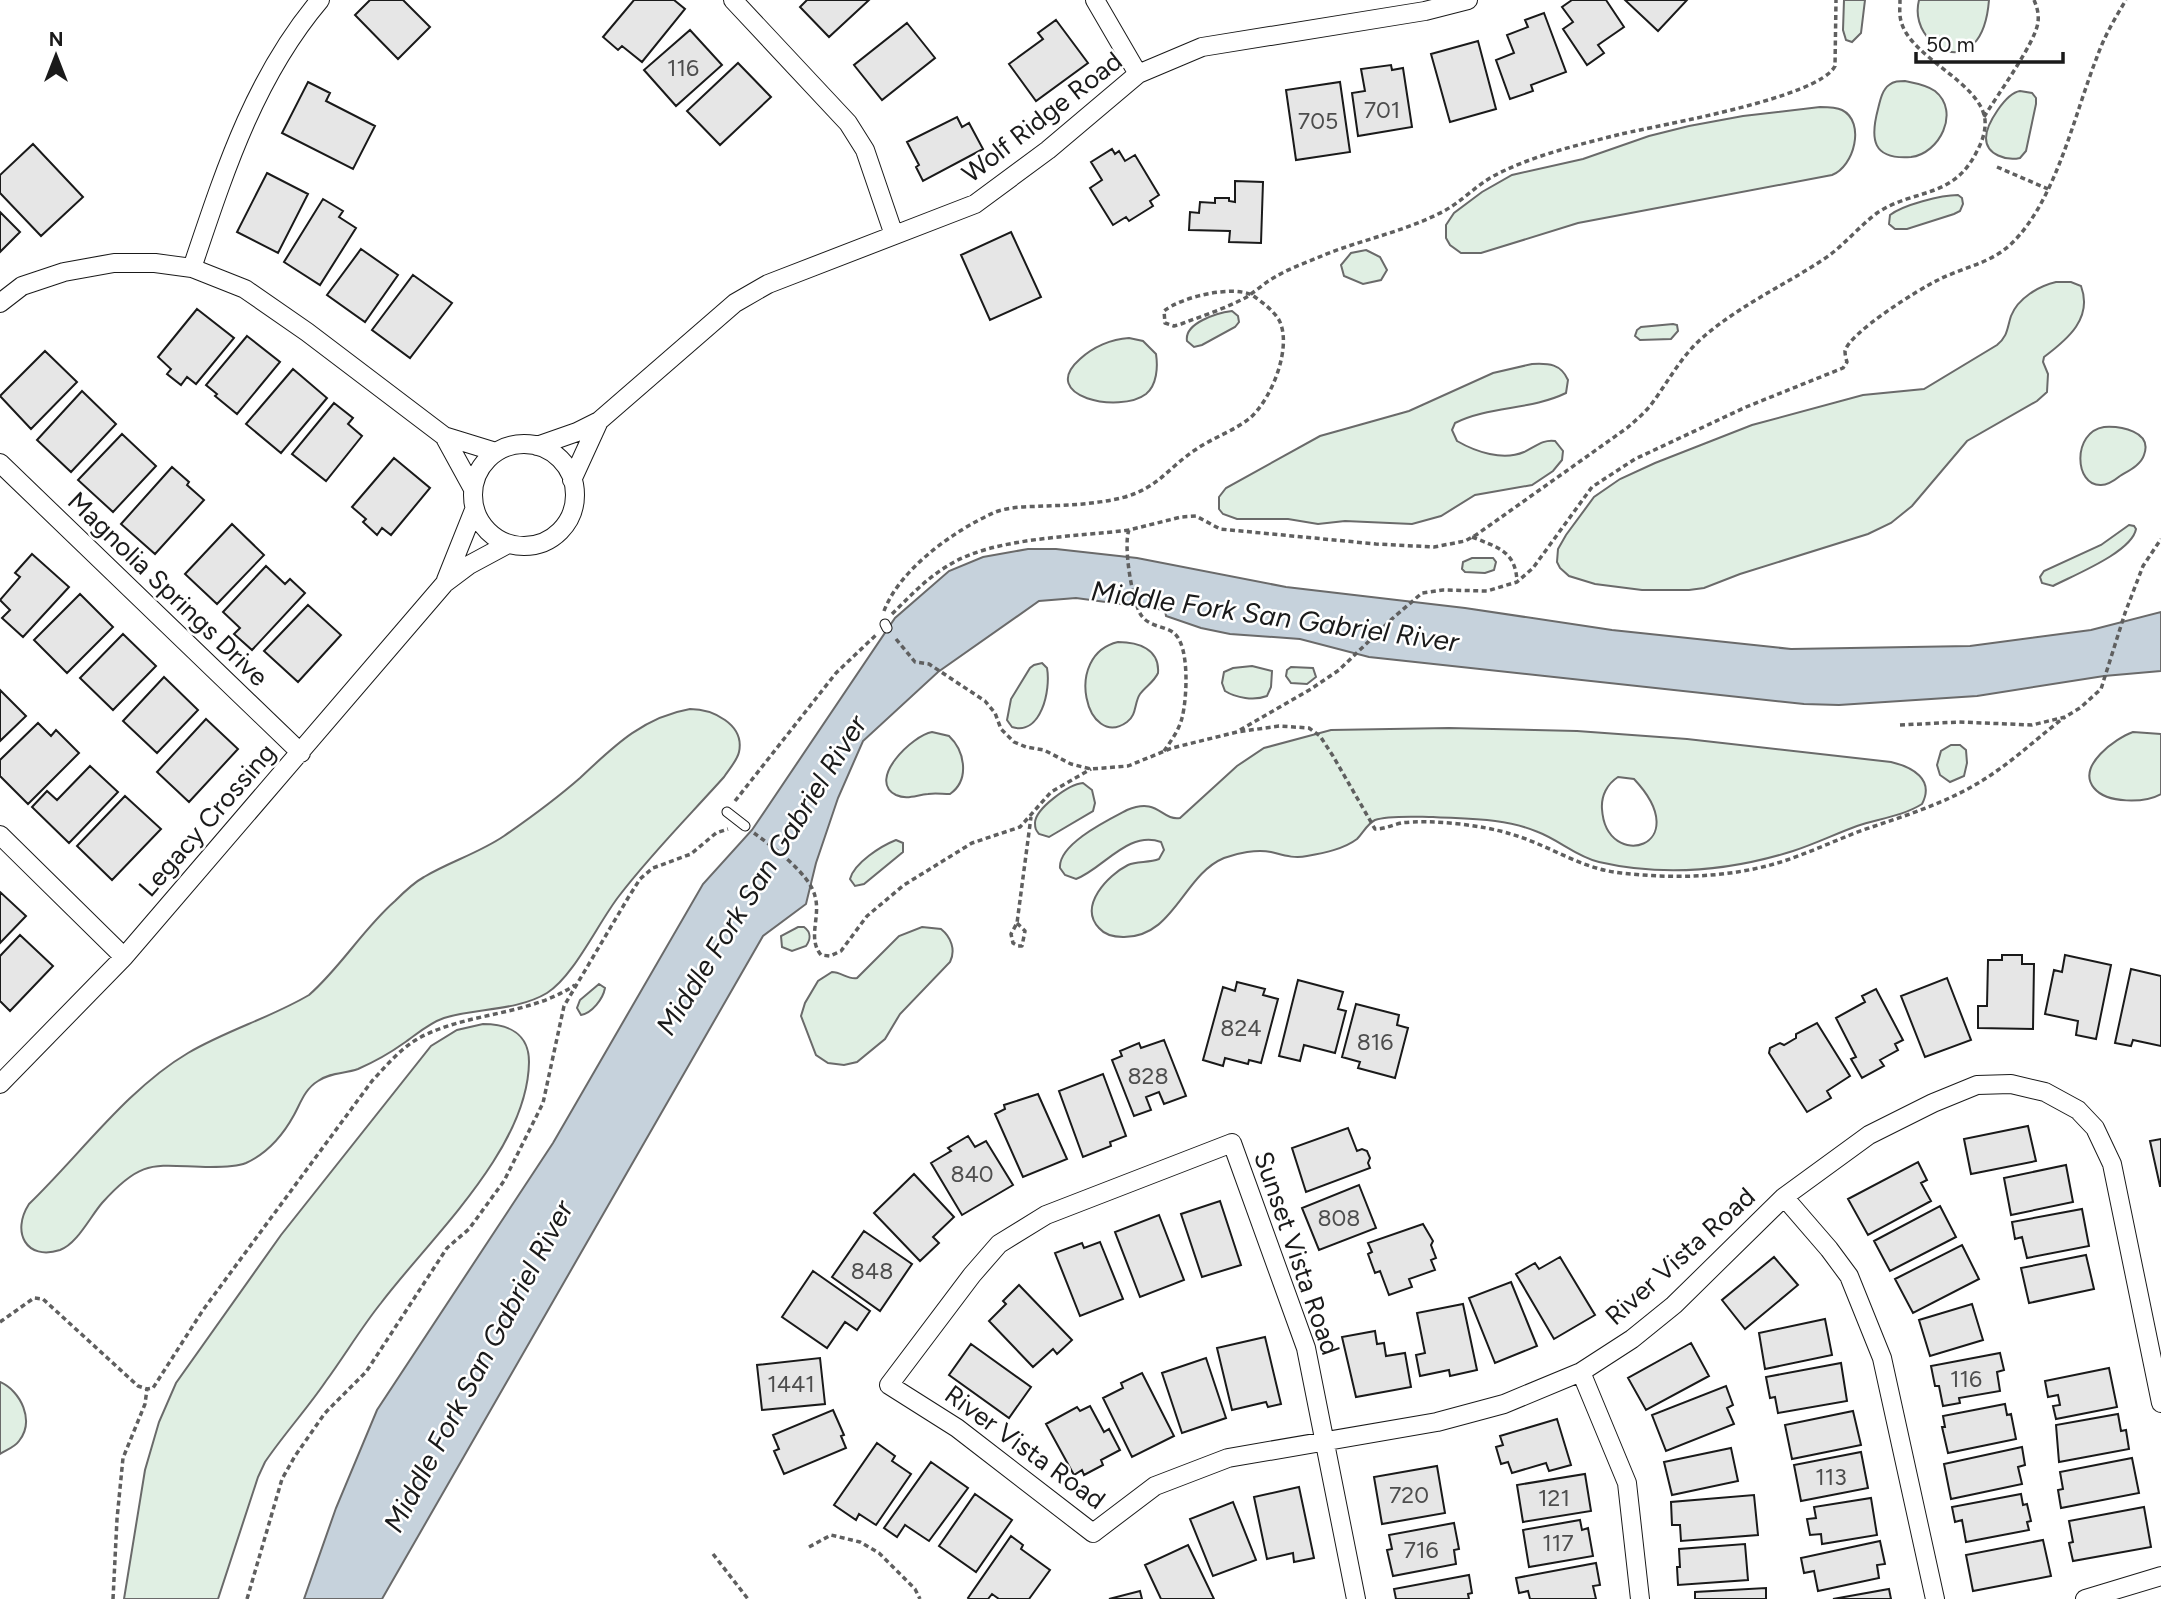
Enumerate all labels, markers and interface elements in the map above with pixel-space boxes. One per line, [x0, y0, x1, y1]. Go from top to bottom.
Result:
north arrow [21, 21, 91, 91]
scale bar [1916, 21, 2063, 65]
text: N [49, 28, 63, 51]
text: 50 m [1926, 32, 1975, 57]
street label: Wolf Ridge Road [956, 45, 1128, 189]
house number: 116 [667, 54, 699, 82]
house number: 701 [1364, 96, 1400, 124]
house number: 705 [1298, 107, 1338, 135]
street label: Magnolia Springs Drive [61, 485, 275, 693]
water label: Middle Fork San Gabriel River [1089, 573, 1462, 659]
water label: Middle Fork San Gabriel River [648, 708, 874, 1041]
street label: Legacy Crossing [132, 737, 282, 903]
house number: 824 [1220, 1014, 1262, 1042]
house number: 816 [1357, 1028, 1393, 1056]
house number: 828 [1127, 1062, 1169, 1090]
street label: Sunset Vista Road [1247, 1147, 1347, 1359]
house number: 840 [950, 1160, 994, 1188]
street label: River Vista Road [1599, 1180, 1761, 1332]
water label: Middle Fork San Gabriel River [376, 1193, 581, 1538]
house number: 808 [1318, 1204, 1361, 1232]
house number: 848 [851, 1257, 893, 1285]
house number: 116 [1950, 1365, 1982, 1393]
house number: 1441 [767, 1370, 815, 1398]
street label: River Vista Road [939, 1378, 1111, 1516]
house number: 113 [1815, 1463, 1847, 1491]
house number: 720 [1389, 1481, 1429, 1509]
house number: 121 [1538, 1484, 1570, 1512]
house number: 117 [1542, 1529, 1574, 1557]
house number: 716 [1404, 1536, 1438, 1564]

